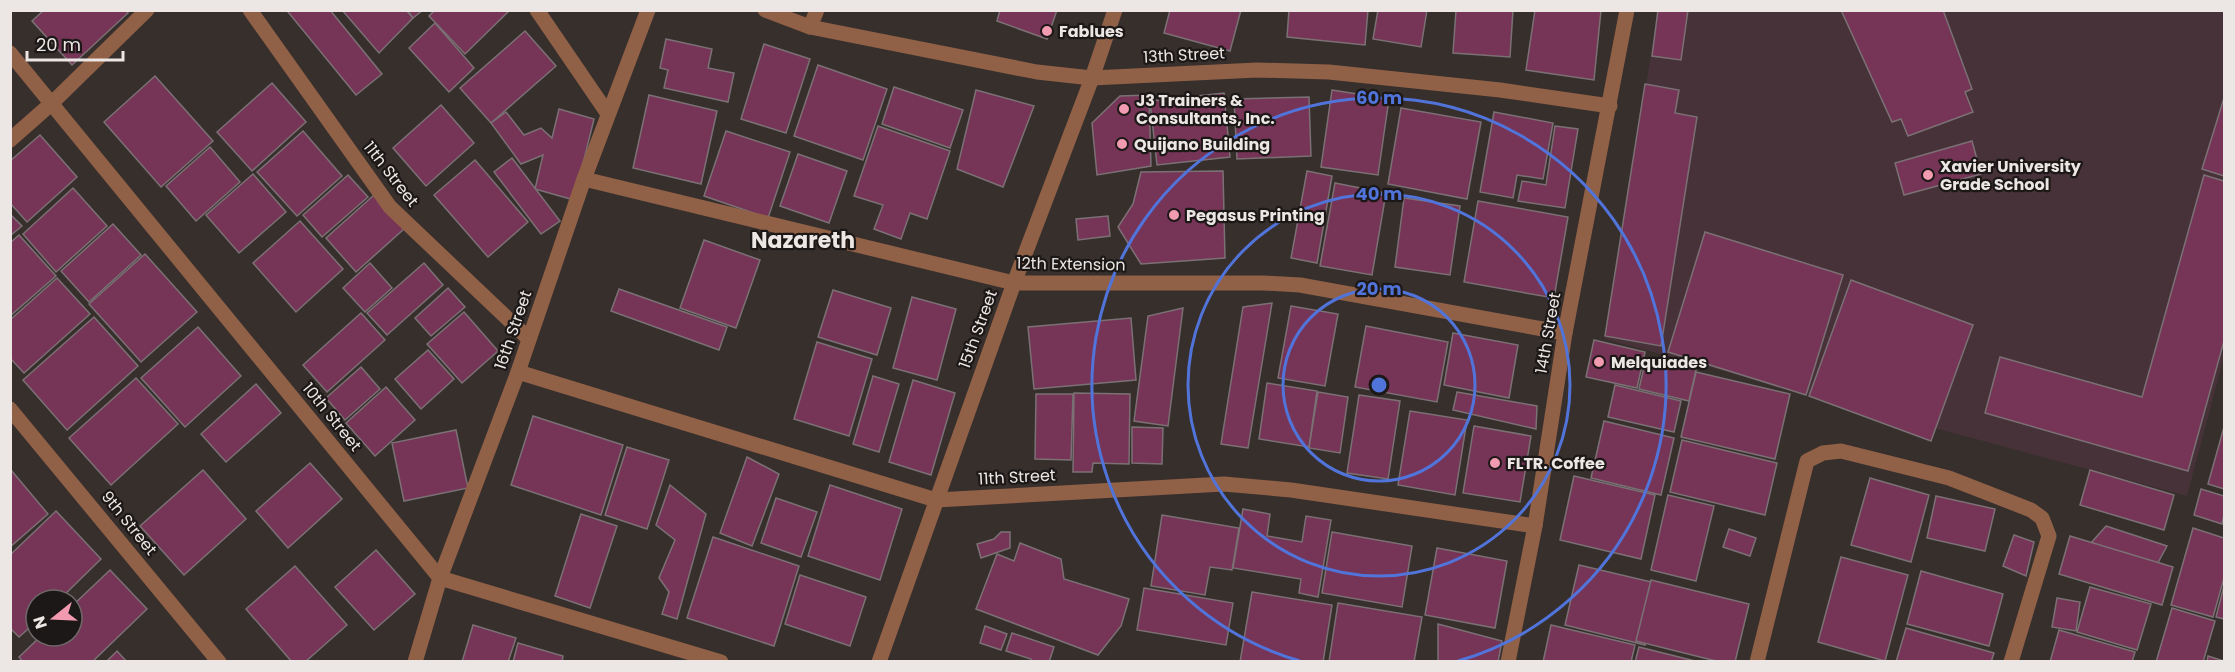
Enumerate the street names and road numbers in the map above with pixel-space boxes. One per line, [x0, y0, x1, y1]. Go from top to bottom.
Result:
street label: 13th Street [1143, 41, 1226, 69]
street label: 11th Street [358, 136, 424, 212]
street label: 12th Extension [1016, 252, 1126, 276]
street label: 15th Street [953, 286, 1003, 372]
street label: 16th Street [489, 287, 537, 373]
street label: 14th Street [1530, 290, 1567, 376]
street label: 10th Street [297, 378, 367, 456]
street label: 11th Street [978, 463, 1056, 491]
street label: 9th Street [96, 486, 162, 560]

